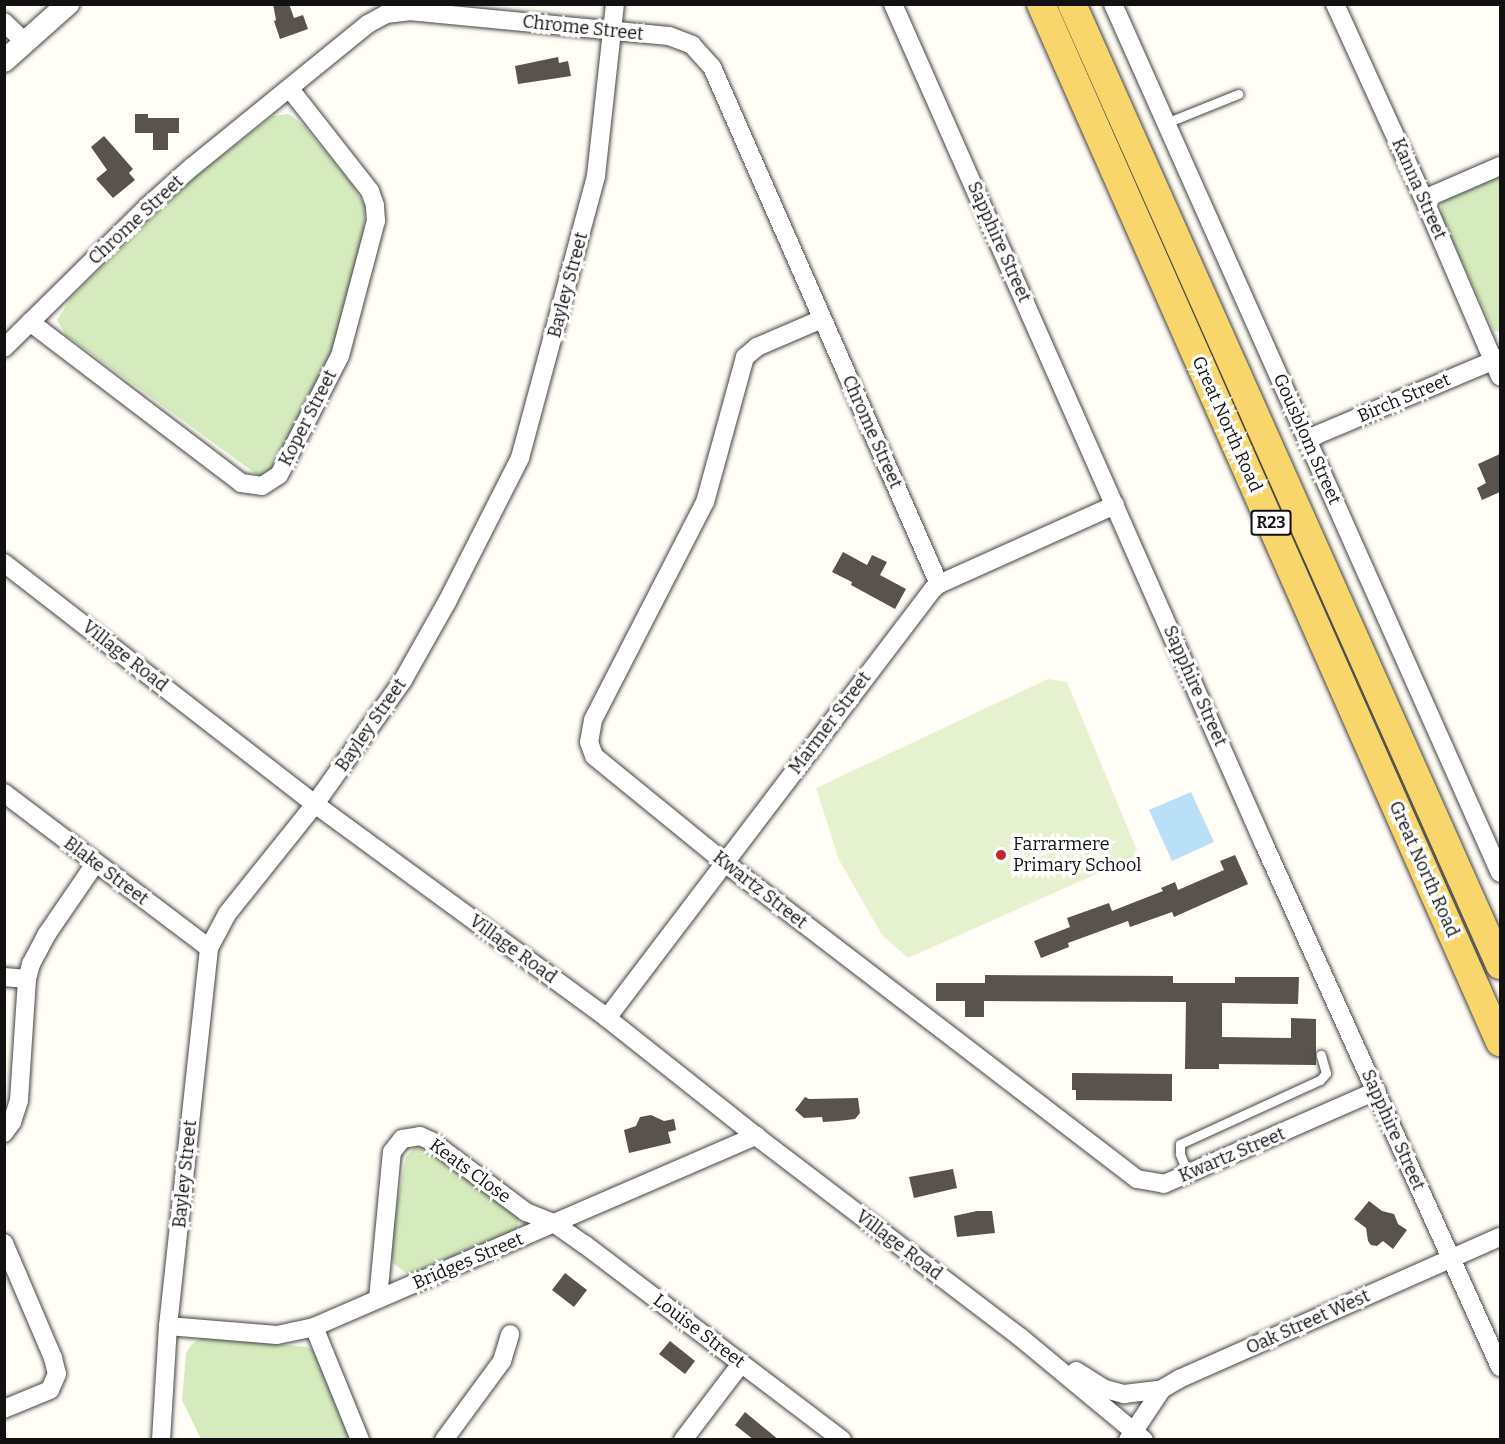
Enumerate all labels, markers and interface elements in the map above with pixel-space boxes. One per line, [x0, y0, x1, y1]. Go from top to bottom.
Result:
street label: Chrome Street [521, 11, 645, 45]
street label: Kanna Street [1387, 135, 1451, 243]
street label: Chrome Street [84, 171, 188, 269]
street label: Sapphire Street [963, 178, 1035, 306]
street label: Bayley Street [544, 230, 592, 340]
street label: Great North Road [1187, 353, 1267, 495]
street label: Koper Street [274, 366, 342, 470]
street label: Birch Street [1354, 369, 1454, 427]
street label: Gousblom Street [1268, 370, 1346, 508]
street label: Chrome Street [837, 372, 907, 492]
road number: R23 [1250, 510, 1292, 536]
street label: Village Road [78, 616, 172, 696]
street label: Sapphire Street [1159, 622, 1231, 750]
street label: Marmer Street [784, 668, 876, 778]
street label: Bayley Street [331, 674, 411, 776]
street label: Great North Road [1384, 798, 1464, 940]
street label: Blake Street [60, 832, 152, 910]
place label: Farrarmere Primary School [1013, 834, 1142, 876]
street label: Kwartz Street [709, 847, 811, 933]
marker: Farrarmere Primary School [994, 848, 1008, 862]
street label: Village Road [465, 910, 561, 988]
street label: Sapphire Street [1357, 1066, 1429, 1194]
street label: Bayley Street [169, 1119, 201, 1229]
street label: Kwartz Street [1175, 1123, 1289, 1187]
street label: Keats Close [425, 1134, 515, 1208]
street label: Village Road [852, 1206, 946, 1284]
street label: Bridges Street [410, 1228, 526, 1294]
street label: Oak Street West [1243, 1285, 1373, 1359]
street label: Louise Street [649, 1289, 749, 1373]

